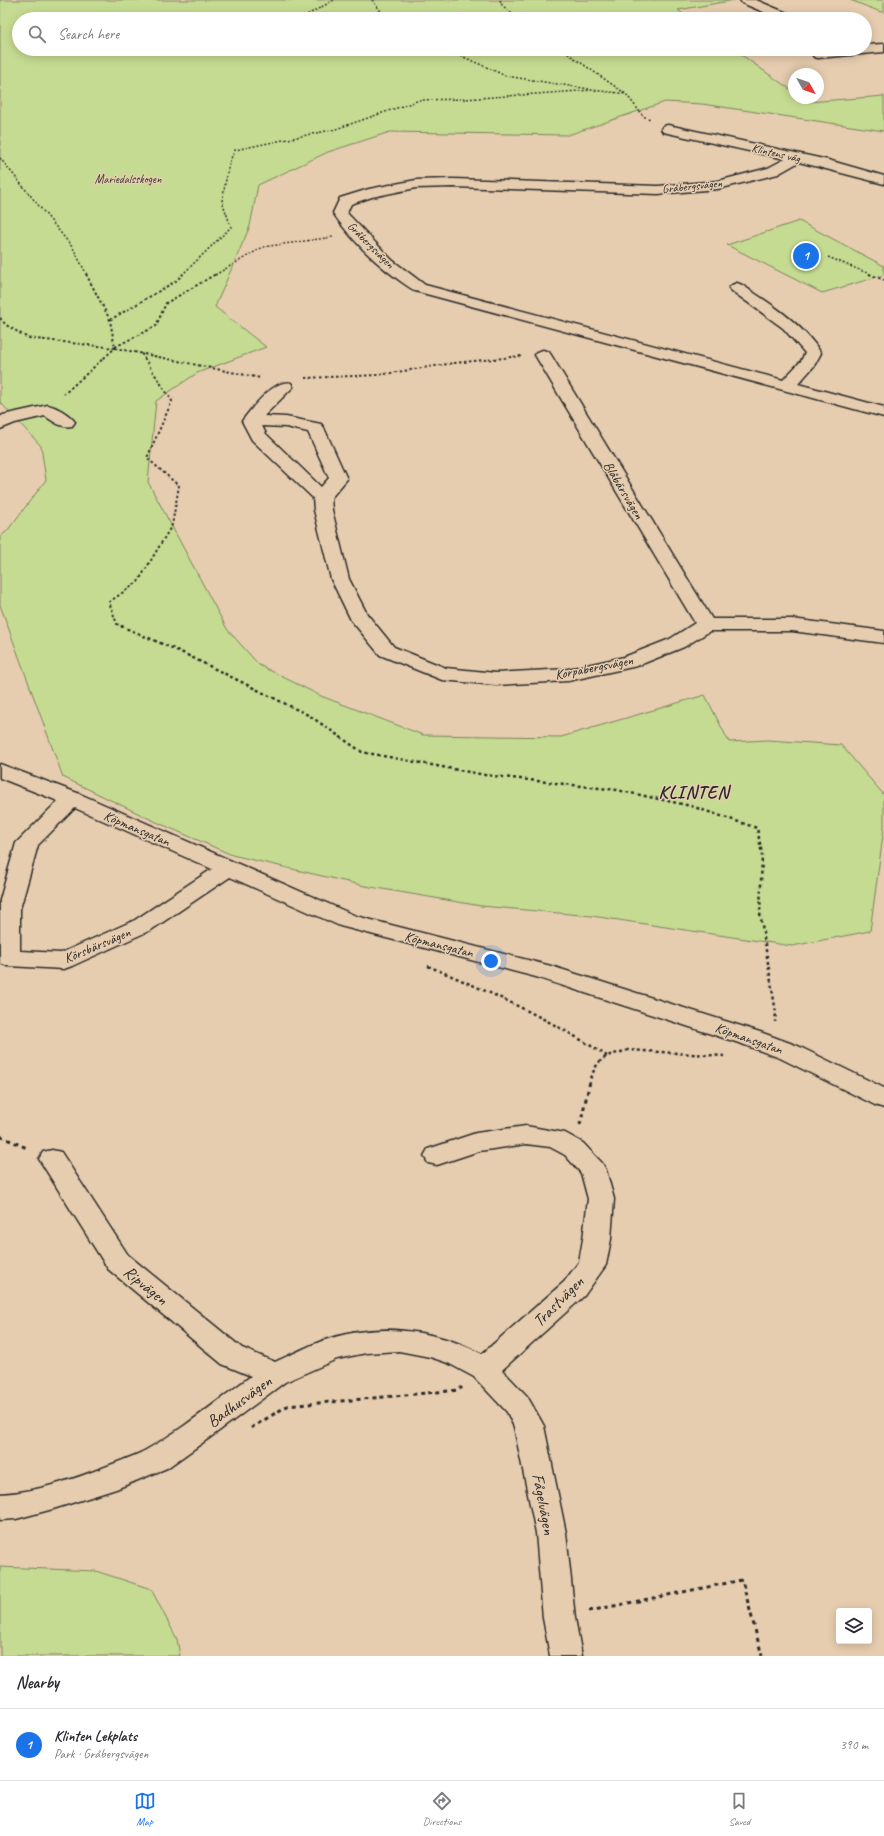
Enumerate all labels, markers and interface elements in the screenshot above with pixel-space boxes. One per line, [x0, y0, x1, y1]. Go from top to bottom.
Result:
search box [12, 12, 872, 56]
icon: search [26, 23, 48, 45]
text: Search here [58, 25, 119, 44]
north arrow [788, 68, 824, 104]
street label: Klintens väg [750, 140, 803, 167]
park label: Mariedalsskogen [95, 171, 162, 187]
street label: Gråbergsvägen [661, 175, 723, 197]
street label: Gråbergsvägen [344, 218, 398, 272]
pin: 1 [793, 241, 819, 271]
street label: Blåbärsvägen [600, 458, 648, 523]
street label: Korpabergsvägen [554, 651, 635, 683]
district label: KLINTEN [659, 781, 731, 803]
street label: Köpmansgatan [101, 807, 173, 850]
street label: Körsbärsvägen [62, 924, 134, 967]
street label: Köpmansgatan [403, 928, 476, 961]
your location [481, 951, 501, 971]
street label: Köpmansgatan [713, 1019, 785, 1058]
street label: Ripvägen [119, 1261, 172, 1310]
street label: Trastvägen [528, 1271, 588, 1331]
street label: Badhusvägen [203, 1371, 276, 1432]
street label: Fågelvägen [527, 1472, 560, 1537]
map controls [836, 1608, 872, 1644]
button: layers [836, 1608, 872, 1644]
text: Nearby [16, 1672, 59, 1693]
text: Klinten Lekplats [54, 1727, 137, 1746]
text: 1 [26, 1737, 32, 1753]
text: 390 m [840, 1737, 868, 1753]
text: Park · Gråbergsvägen [54, 1746, 148, 1762]
tab: Map [134, 1790, 156, 1828]
tab: Directions [423, 1790, 461, 1828]
tab: Saved [728, 1790, 750, 1828]

